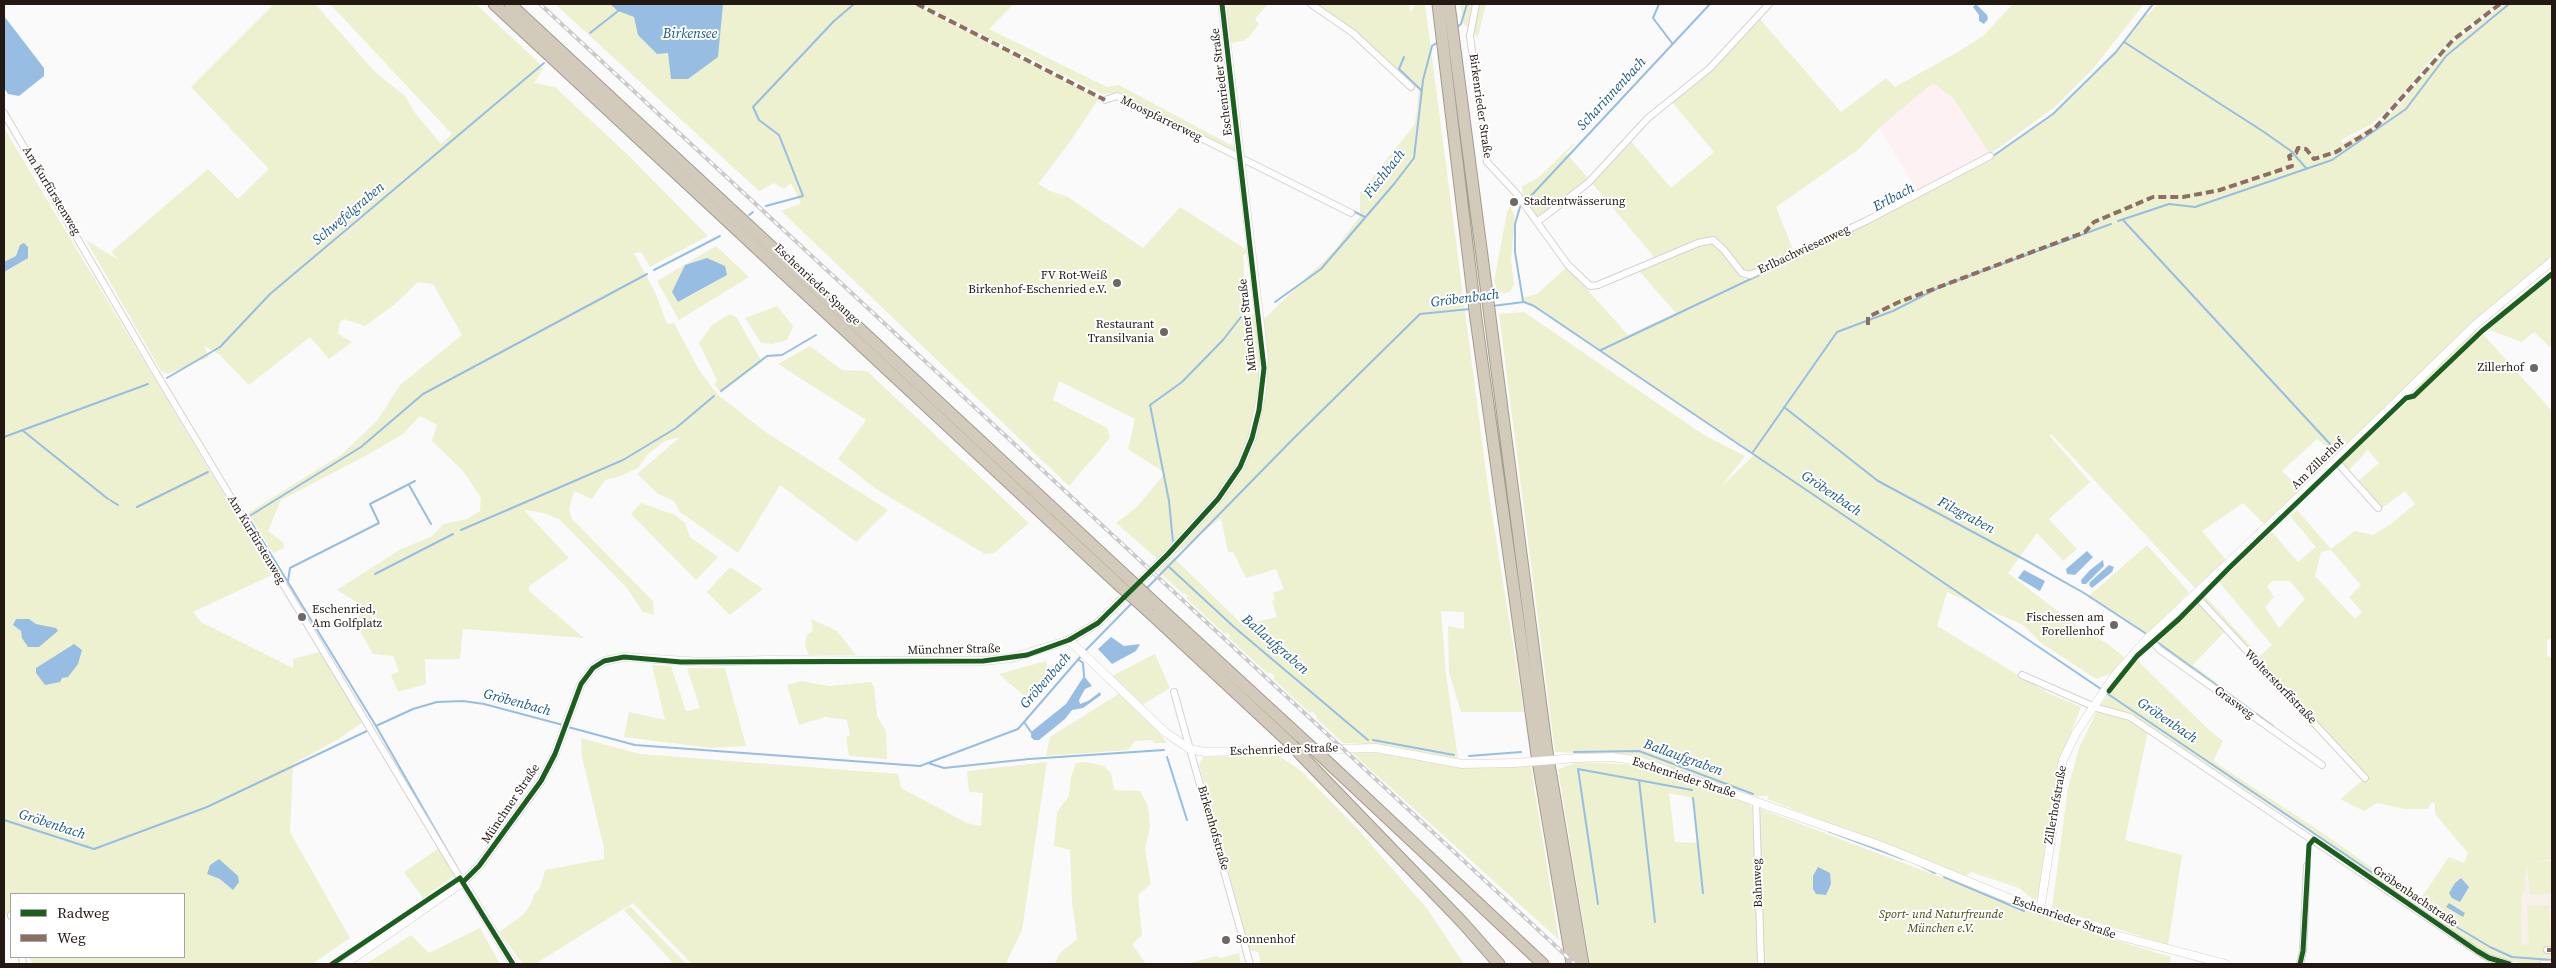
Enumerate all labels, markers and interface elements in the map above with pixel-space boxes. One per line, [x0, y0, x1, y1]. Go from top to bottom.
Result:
water label: Birkensee [663, 26, 717, 42]
street label: Eschenrieder Straße [1208, 27, 1236, 137]
street label: Birkenrieder Straße [1466, 53, 1494, 159]
water label: Scharinnenbach [1574, 54, 1650, 134]
street label: Moospfarrerweg [1118, 93, 1204, 145]
street label: Am Kurfürstenweg [19, 144, 83, 238]
water label: Fischbach [1361, 146, 1409, 202]
water label: Schwefelgraben [310, 179, 388, 249]
water label: Erlbach [1870, 180, 1918, 216]
place label: Stadtentwässerung [1524, 195, 1625, 209]
marker: Stadtentwässerung [1508, 196, 1520, 208]
street label: Erlbachwiesenweg [1756, 222, 1852, 278]
street label: Eschenrieder Spange [771, 241, 863, 329]
place label: FV Rot-Weiß Birkenhof-Eschenried e.V. [968, 269, 1107, 297]
marker: FV Rot-Weiß Birkenhof-Eschenried e.V. [1111, 277, 1123, 289]
street label: Münchner Straße [1236, 278, 1260, 372]
water label: Gröbenbach [1430, 286, 1500, 312]
place label: Restaurant Transilvania [1088, 318, 1154, 346]
marker: Restaurant Transilvania [1158, 326, 1170, 338]
place label: Zillerhof [2478, 361, 2524, 375]
marker: Zillerhof [2528, 362, 2540, 374]
street label: Am Zillerhof [2289, 435, 2347, 493]
water label: Gröbenbach [1798, 468, 1864, 520]
street label: Am Kurfürstenweg [224, 493, 288, 587]
water label: Filzgraben [1935, 494, 1997, 538]
place label: Eschenried, Am Golfplatz [312, 603, 382, 631]
marker: Eschenried, Am Golfplatz [296, 611, 308, 623]
water label: Ballaufgraben [1238, 611, 1312, 679]
place label: Fischessen am Forellenhof [2026, 611, 2104, 639]
marker: Fischessen am Forellenhof [2108, 619, 2120, 631]
street label: Münchner Straße [907, 642, 1001, 658]
street label: Wolterstorffstraße [2241, 647, 2319, 727]
water label: Gröbenbach [1017, 649, 1075, 713]
street label: Grasweg [2211, 684, 2257, 722]
water label: Gröbenbach [482, 686, 552, 720]
water label: Gröbenbach [2134, 695, 2200, 747]
water label: Ballaufgraben [1641, 736, 1725, 780]
street label: Eschenrieder Straße [1230, 741, 1338, 759]
street label: Eschenrieder Straße [1630, 754, 1738, 802]
street label: Münchner Straße [479, 761, 543, 847]
street label: Zillerhofstraße [2042, 764, 2070, 846]
street label: Birkenhofstraße [1194, 784, 1232, 872]
water label: Gröbenbach [17, 806, 87, 844]
street label: Bahnweg [1750, 858, 1766, 908]
street label: Gröbenbachstraße [2370, 863, 2460, 931]
legend [10, 893, 185, 958]
street label: Eschenrieder Straße [2010, 894, 2118, 942]
text: Radweg [57, 902, 109, 923]
park label: Sport- und Naturfreunde München e.V. [1879, 908, 2003, 936]
text: Weg [57, 927, 86, 948]
place label: Sonnenhof [1236, 933, 1295, 947]
marker: Sonnenhof [1220, 934, 1232, 946]

